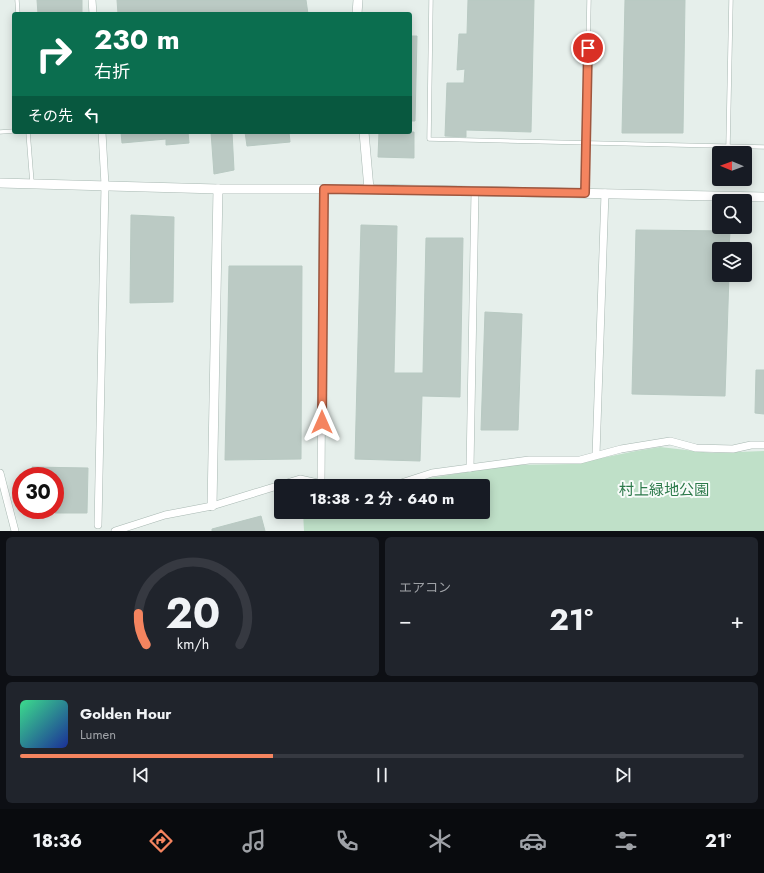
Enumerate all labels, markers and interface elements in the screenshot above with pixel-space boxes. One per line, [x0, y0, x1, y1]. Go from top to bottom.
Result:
text: 230 m [94, 19, 180, 60]
icon: right [28, 28, 80, 80]
pin [571, 31, 605, 65]
icon: arrive [577, 37, 599, 59]
text: 右折 [94, 59, 130, 85]
icon: left [81, 104, 103, 126]
text: その先 [28, 105, 73, 127]
north arrow [712, 146, 752, 186]
map controls [712, 146, 752, 282]
button: search [712, 194, 752, 234]
button: layers [712, 242, 752, 282]
position arrow [301, 401, 343, 443]
speed limit sign: 30 [12, 467, 64, 519]
park label: 村上緑地公園 [619, 479, 709, 501]
text: 18:38 · 2 分 · 640 m [310, 488, 454, 510]
text: エアコン [399, 578, 451, 597]
text: 20 [165, 582, 220, 643]
text: 21° [549, 598, 593, 641]
text: − [399, 604, 412, 636]
text: + [730, 604, 744, 636]
text: km/h [176, 633, 209, 653]
text: Golden Hour [80, 703, 172, 725]
text: Lumen [80, 725, 116, 744]
icon: previous [130, 764, 152, 786]
icon: pause [371, 764, 393, 786]
icon: next [612, 764, 634, 786]
icon: directions [147, 827, 175, 855]
icon: music [240, 827, 268, 855]
icon: phone [333, 827, 361, 855]
icon: climate [426, 827, 454, 855]
icon: car [519, 827, 547, 855]
icon: filters [612, 827, 640, 855]
text: 18:36 [33, 828, 82, 854]
text: 21° [705, 828, 731, 854]

